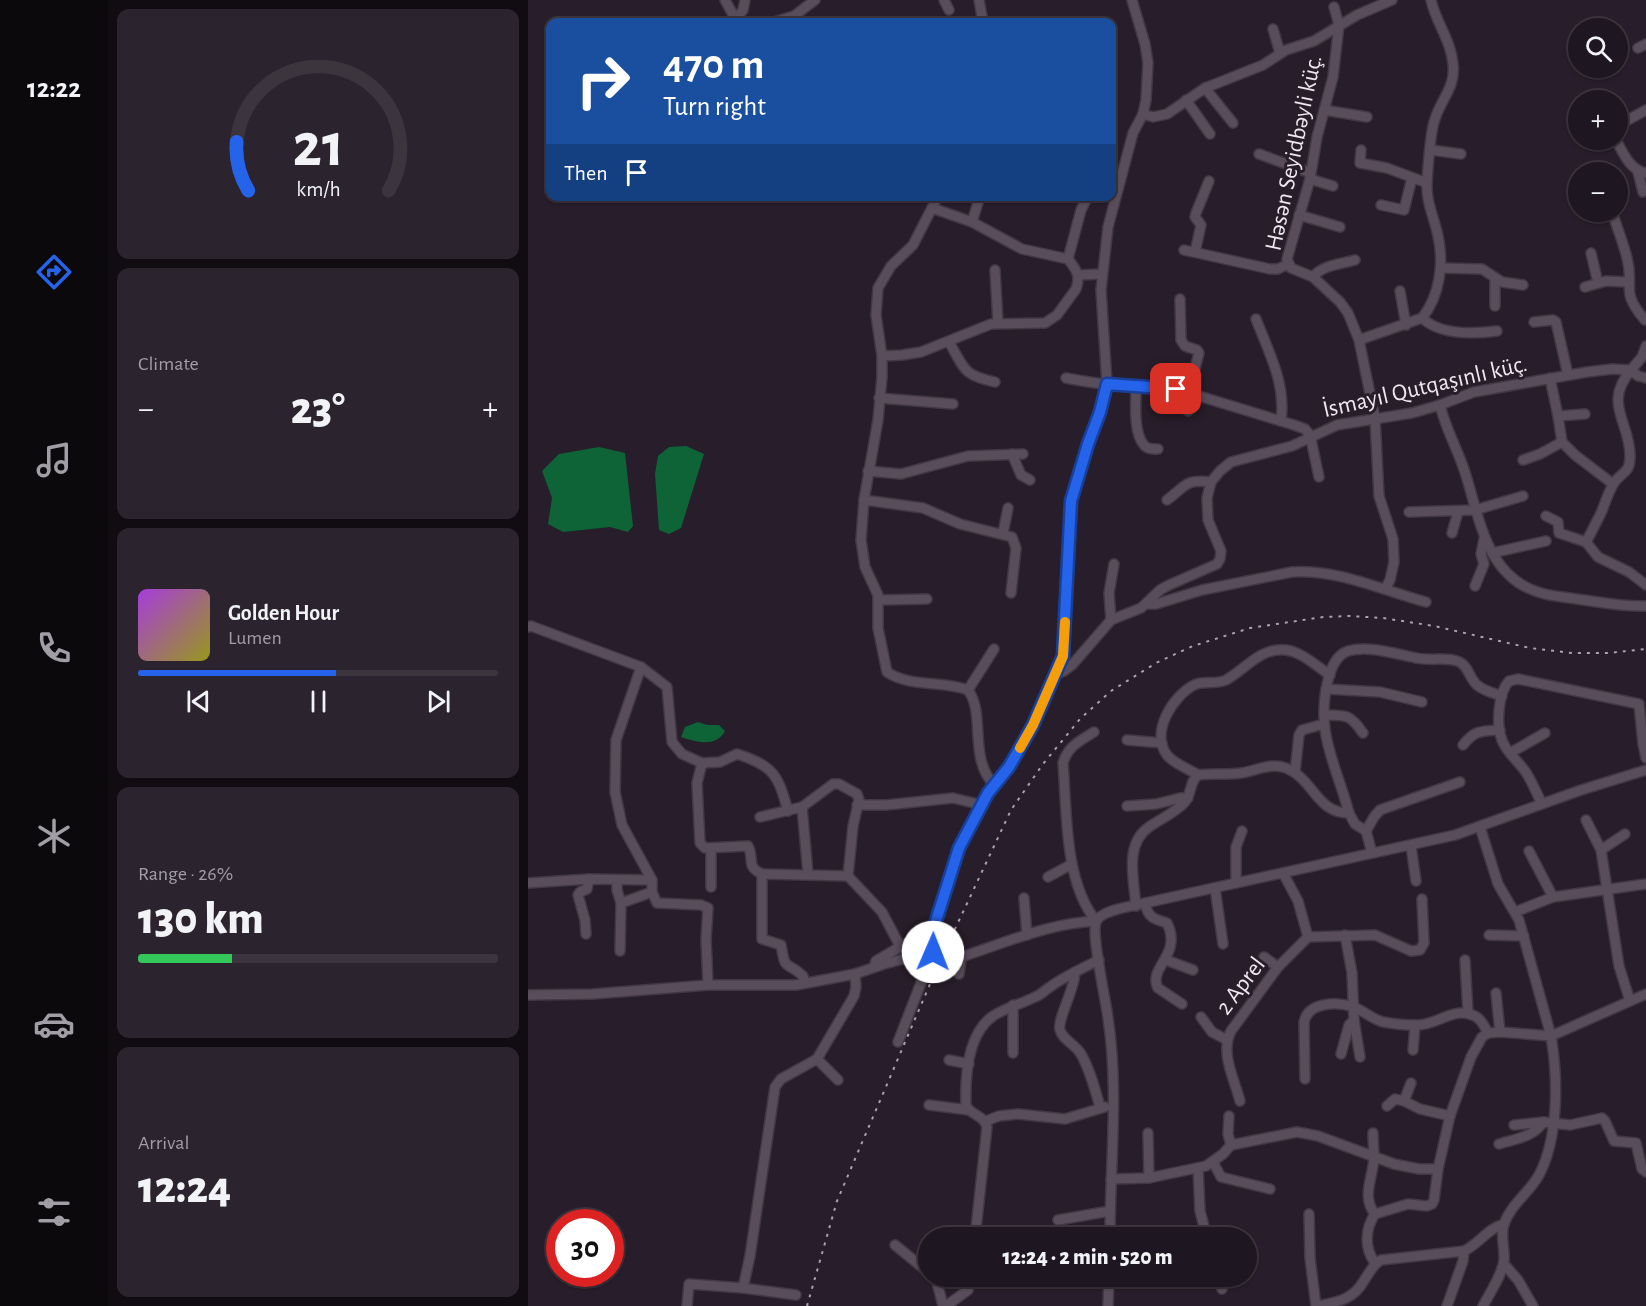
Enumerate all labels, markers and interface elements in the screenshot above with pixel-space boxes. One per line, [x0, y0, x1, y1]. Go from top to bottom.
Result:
map controls [1568, 18, 1628, 222]
button: search [1568, 18, 1628, 78]
icon: right [564, 42, 642, 120]
text: 470 m [663, 44, 764, 86]
street label: Həsən Seyidbəyli küç. [1262, 53, 1326, 253]
text: 12:22 [27, 75, 81, 102]
button: + [1568, 90, 1628, 150]
text: Turn right [663, 93, 766, 120]
text: 21 [292, 115, 344, 177]
icon: arrive [620, 156, 653, 189]
text: Then [564, 162, 608, 184]
button: − [1568, 162, 1628, 222]
text: km/h [296, 180, 340, 201]
icon: directions [33, 251, 75, 293]
street label: İsmayıl Qutqaşınlı küç. [1320, 351, 1529, 422]
text: Climate [138, 354, 199, 374]
pin [1150, 363, 1201, 414]
icon: arrive [1159, 372, 1192, 405]
text: 23° [291, 387, 345, 432]
text: − [138, 393, 154, 426]
text: + [482, 393, 498, 426]
icon: music [33, 439, 75, 481]
text: Golden Hour [228, 602, 339, 624]
icon: phone [33, 627, 75, 669]
text: Lumen [228, 628, 282, 648]
icon: previous [182, 685, 215, 718]
icon: pause [302, 685, 335, 718]
icon: next [422, 685, 455, 718]
icon: climate [33, 815, 75, 857]
text: Range · 26% [138, 864, 233, 884]
text: 130 km [138, 897, 264, 942]
position arrow [901, 920, 965, 984]
street label: 2 Aprel [1212, 953, 1270, 1019]
icon: car [33, 1003, 75, 1045]
text: Arrival [138, 1133, 189, 1153]
text: 12:24 [138, 1166, 231, 1211]
icon: filters [33, 1191, 75, 1233]
speed limit sign: 30 [546, 1209, 624, 1287]
text: 12:24 · 2 min · 520 m [1002, 1246, 1173, 1268]

